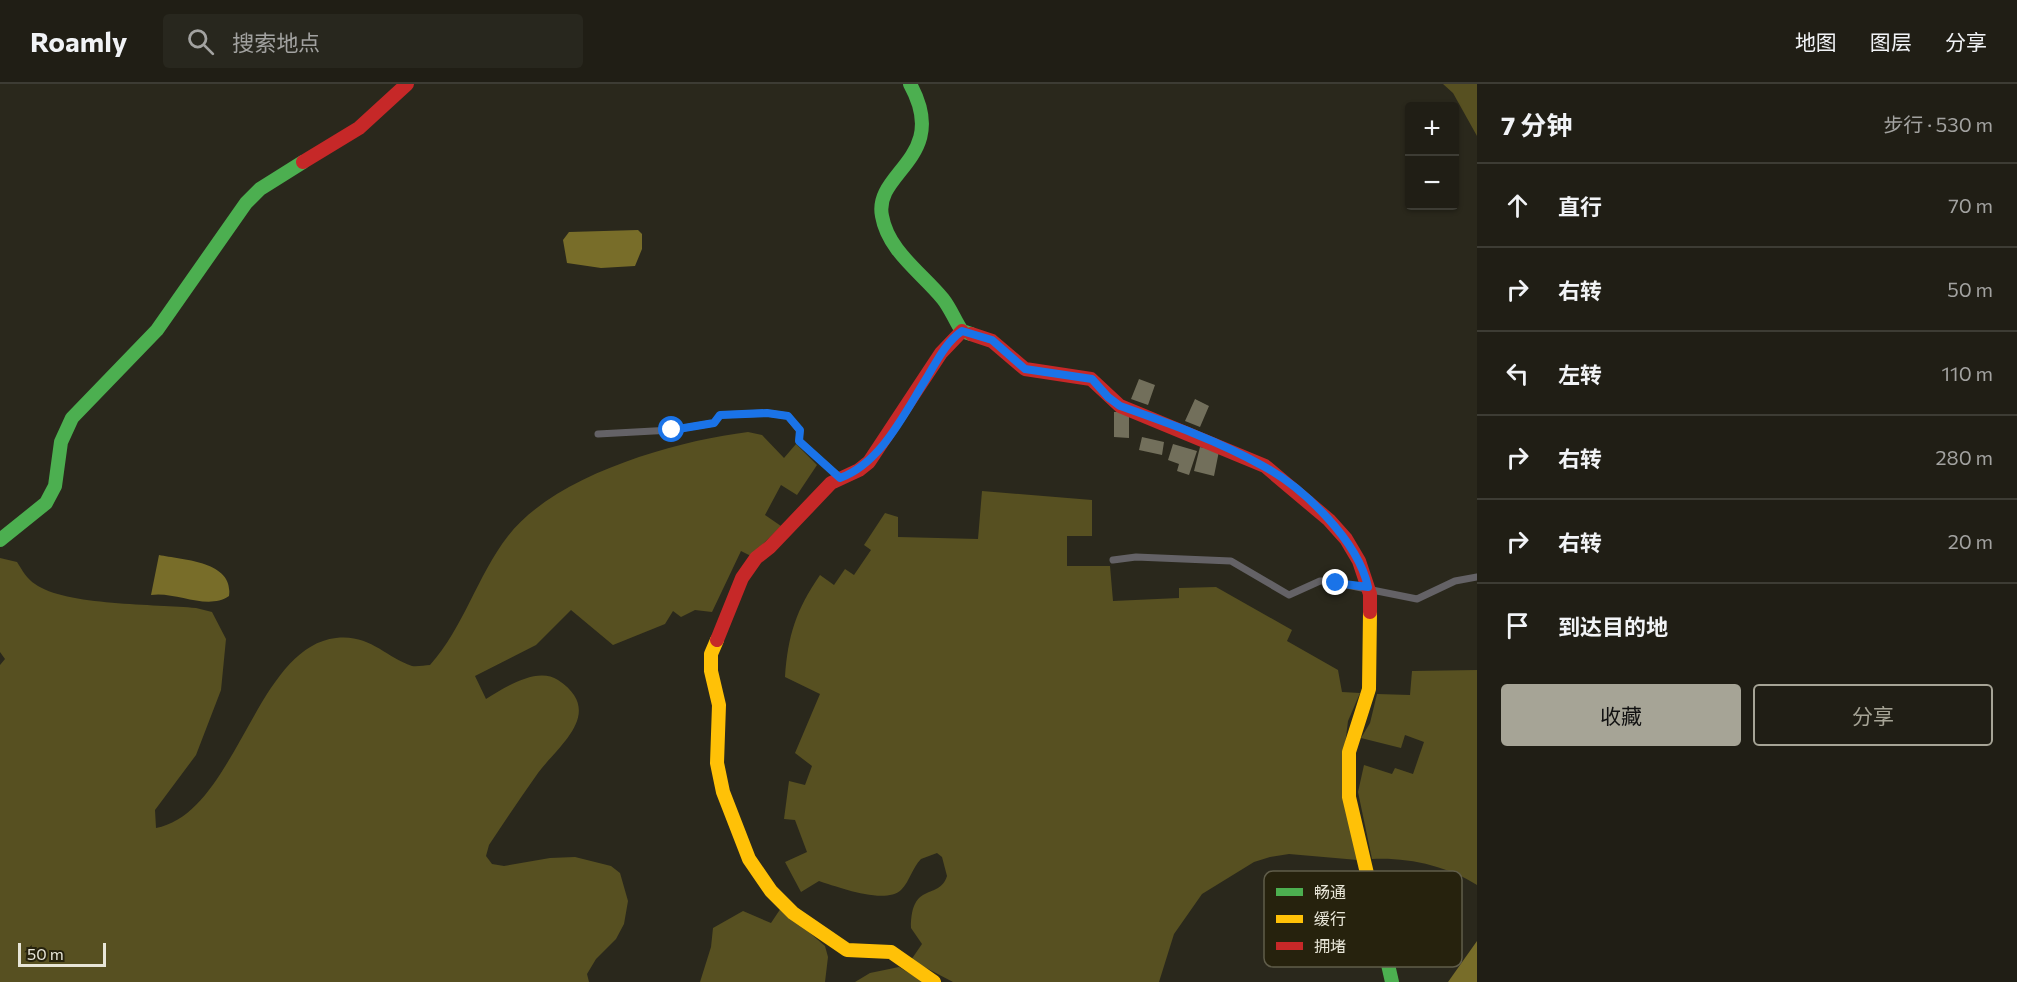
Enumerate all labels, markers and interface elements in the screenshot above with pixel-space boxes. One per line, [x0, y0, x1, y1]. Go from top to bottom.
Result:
search box [163, 14, 583, 68]
text: Roamly [30, 24, 127, 58]
icon: search [184, 25, 217, 58]
text: 搜索地点 [232, 29, 320, 56]
text: 地图 [1795, 29, 1837, 54]
text: 图层 [1870, 29, 1912, 54]
text: 分享 [1945, 29, 1987, 54]
map controls [1405, 102, 1459, 210]
button: + [1405, 102, 1459, 156]
text: 7 分钟 [1501, 109, 1572, 140]
text: 步行 · 530 m [1883, 112, 1993, 136]
button: − [1405, 156, 1459, 210]
icon: ahead [1501, 189, 1534, 222]
text: 直行 [1558, 193, 1602, 220]
text: 70 m [1948, 193, 1993, 217]
icon: right [1501, 273, 1534, 306]
text: 右转 [1558, 277, 1602, 304]
text: 50 m [1947, 277, 1993, 301]
icon: left [1501, 357, 1534, 390]
text: 左转 [1558, 361, 1602, 388]
text: 110 m [1942, 361, 1993, 385]
route start [658, 416, 684, 442]
icon: right [1501, 441, 1534, 474]
text: 右转 [1558, 445, 1602, 472]
text: 280 m [1935, 445, 1993, 469]
icon: right [1501, 525, 1534, 558]
text: 右转 [1558, 529, 1602, 556]
text: 20 m [1948, 529, 1993, 553]
route end [1322, 569, 1348, 595]
icon: arrive [1501, 609, 1534, 642]
text: 到达目的地 [1558, 613, 1668, 640]
button: 收藏 [1501, 684, 1741, 746]
button: 分享 [1753, 684, 1993, 746]
legend [1264, 871, 1462, 967]
text: 畅通 [1314, 882, 1346, 901]
text: 缓行 [1314, 909, 1346, 928]
text: 拥堵 [1314, 936, 1346, 955]
scale bar [18, 940, 106, 968]
text: 50 m [27, 944, 64, 963]

